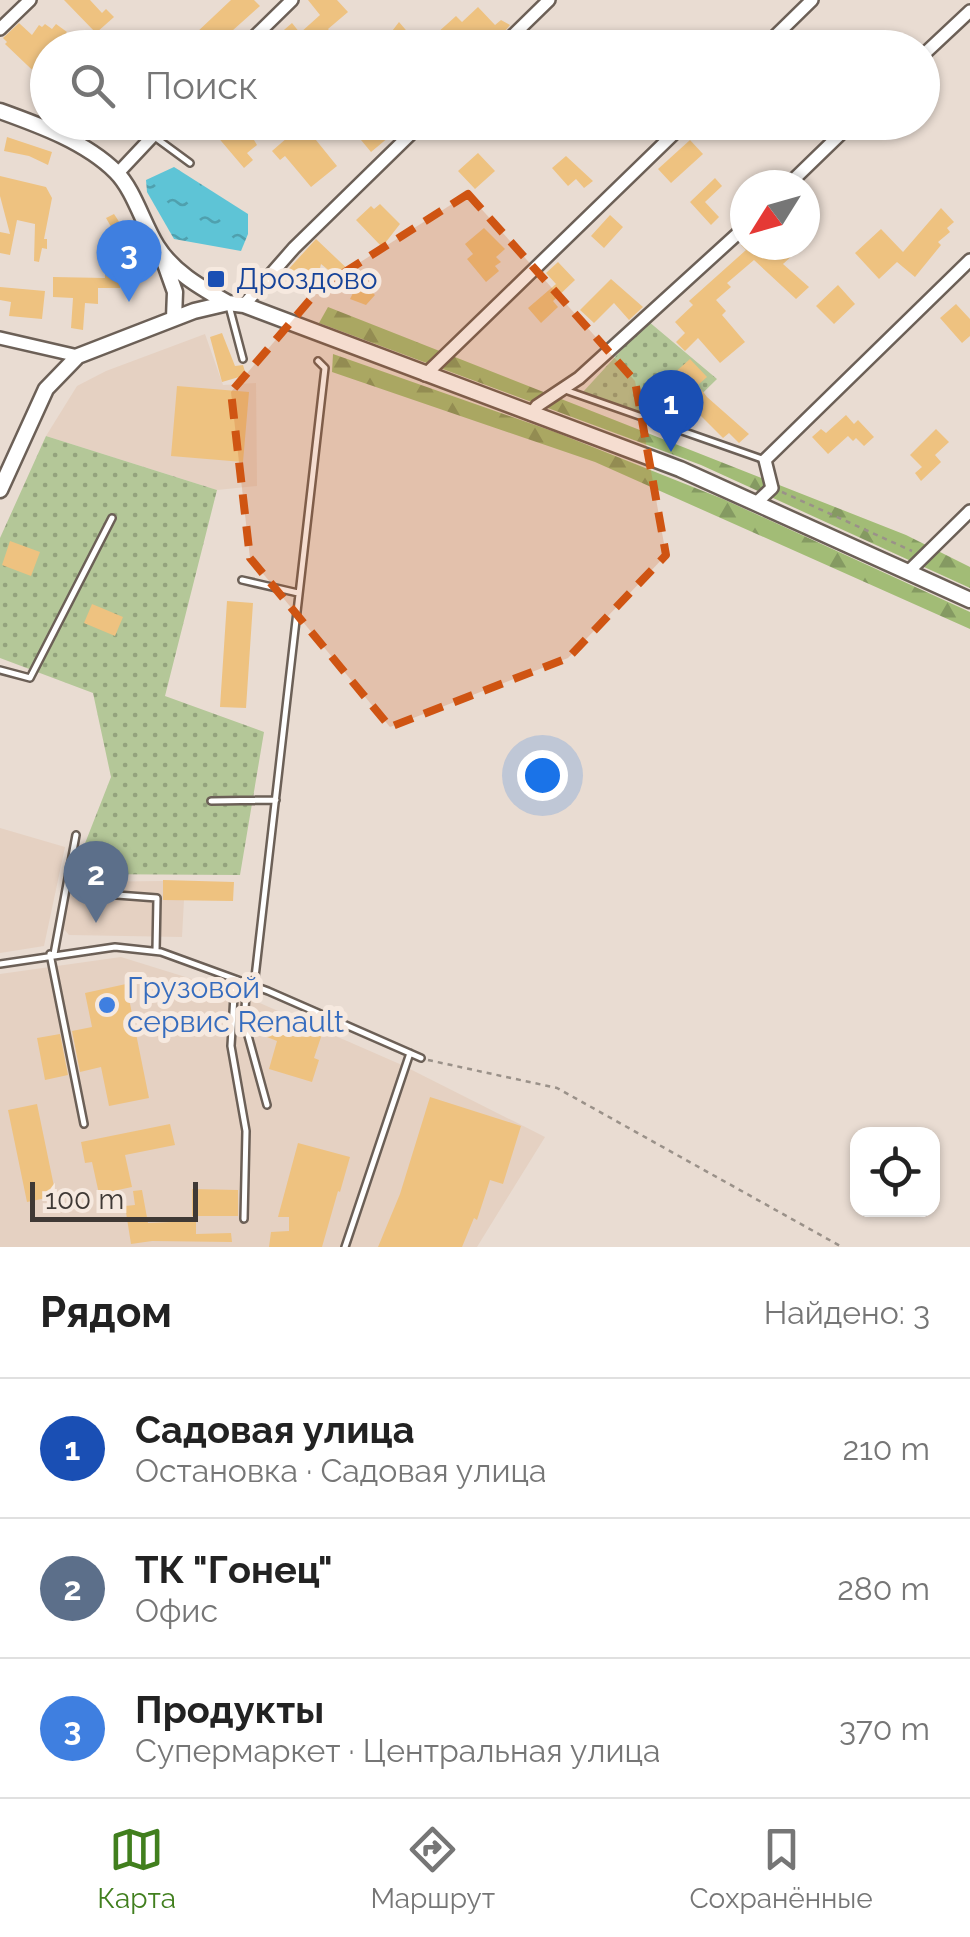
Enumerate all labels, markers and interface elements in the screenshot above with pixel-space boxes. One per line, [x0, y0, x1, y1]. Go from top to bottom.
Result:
search box [30, 30, 940, 140]
icon: search [65, 58, 120, 113]
text: Поиск [145, 63, 258, 108]
north arrow [730, 170, 820, 260]
pin: 3 [96, 220, 162, 302]
place label: Дроздово [236, 261, 378, 296]
marker: Дроздово [205, 268, 227, 290]
pin: 1 [638, 370, 704, 452]
your location [517, 750, 568, 801]
pin: 2 [64, 840, 128, 923]
place label: Грузовой сервис Renault [127, 970, 344, 1039]
marker: Грузовой сервис Renault [96, 994, 118, 1016]
map controls [850, 1127, 940, 1217]
button: locate [850, 1127, 940, 1217]
scale bar [30, 1177, 198, 1222]
text: 100 m [45, 1183, 124, 1216]
text: Рядом [40, 1288, 172, 1337]
text: Найдено: 3 [764, 1294, 930, 1331]
text: Садовая улица [135, 1407, 415, 1452]
text: 1 [65, 1430, 80, 1467]
text: 210 m [842, 1430, 930, 1467]
text: Остановка · Садовая улица [135, 1452, 546, 1489]
text: ТК "Гонец" [135, 1547, 333, 1592]
text: 2 [63, 1570, 82, 1607]
text: 280 m [837, 1570, 930, 1607]
text: Офис [135, 1592, 218, 1629]
text: Продукты [135, 1687, 324, 1732]
text: 3 [64, 1710, 81, 1747]
text: 370 m [839, 1710, 930, 1747]
text: Супермаркет · Центральная улица [135, 1732, 660, 1769]
tab: Карта [97, 1822, 176, 1915]
tab: Маршрут [370, 1822, 495, 1915]
tab: Сохранённые [689, 1822, 873, 1915]

